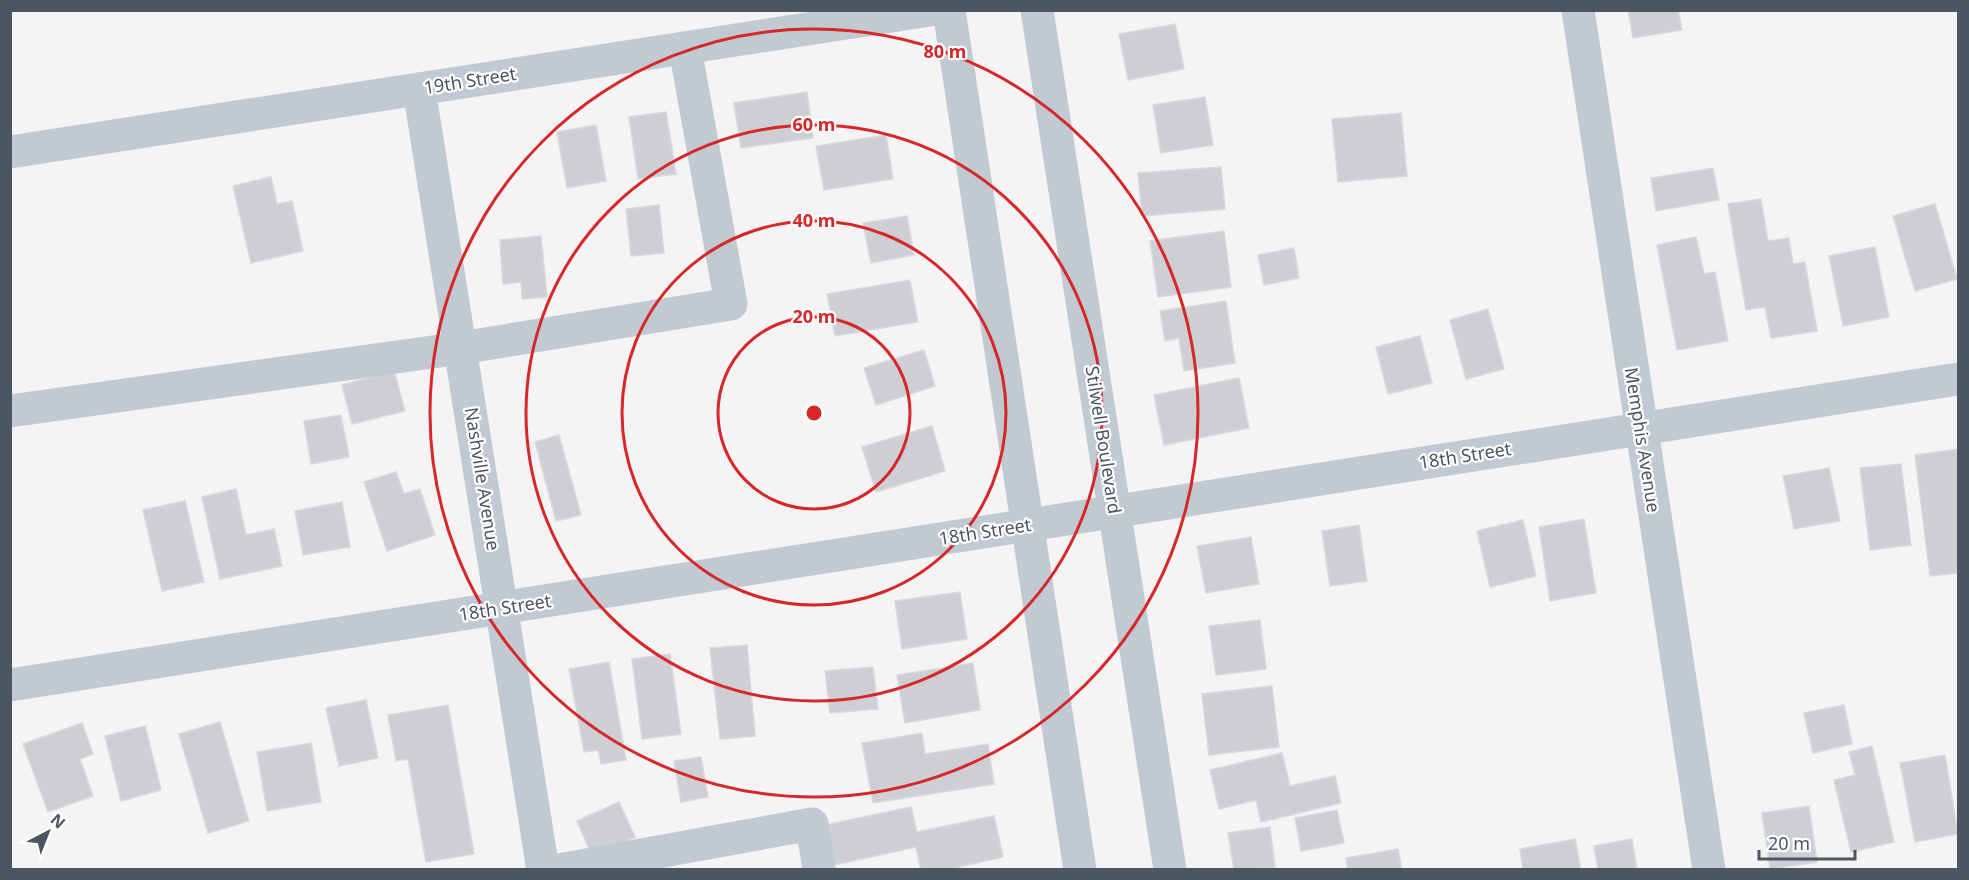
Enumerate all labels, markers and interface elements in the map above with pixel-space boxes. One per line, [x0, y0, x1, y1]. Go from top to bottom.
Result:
text: 80 m [924, 39, 966, 63]
street label: 19th Street [422, 61, 518, 99]
text: 60 m [793, 112, 835, 136]
text: 40 m [793, 208, 835, 232]
text: 20 m [793, 304, 835, 328]
street label: Stilwell Boulevard [1080, 364, 1128, 516]
street label: Memphis Avenue [1620, 366, 1666, 514]
centre of rings [804, 403, 824, 423]
street label: Nashville Avenue [460, 406, 506, 552]
street label: 18th Street [1417, 436, 1513, 474]
street label: 18th Street [937, 512, 1033, 550]
street label: 18th Street [457, 588, 553, 626]
north arrow [18, 802, 78, 862]
text: N [46, 808, 70, 833]
scale bar [1759, 823, 1855, 861]
text: 20 m [1768, 831, 1810, 855]

